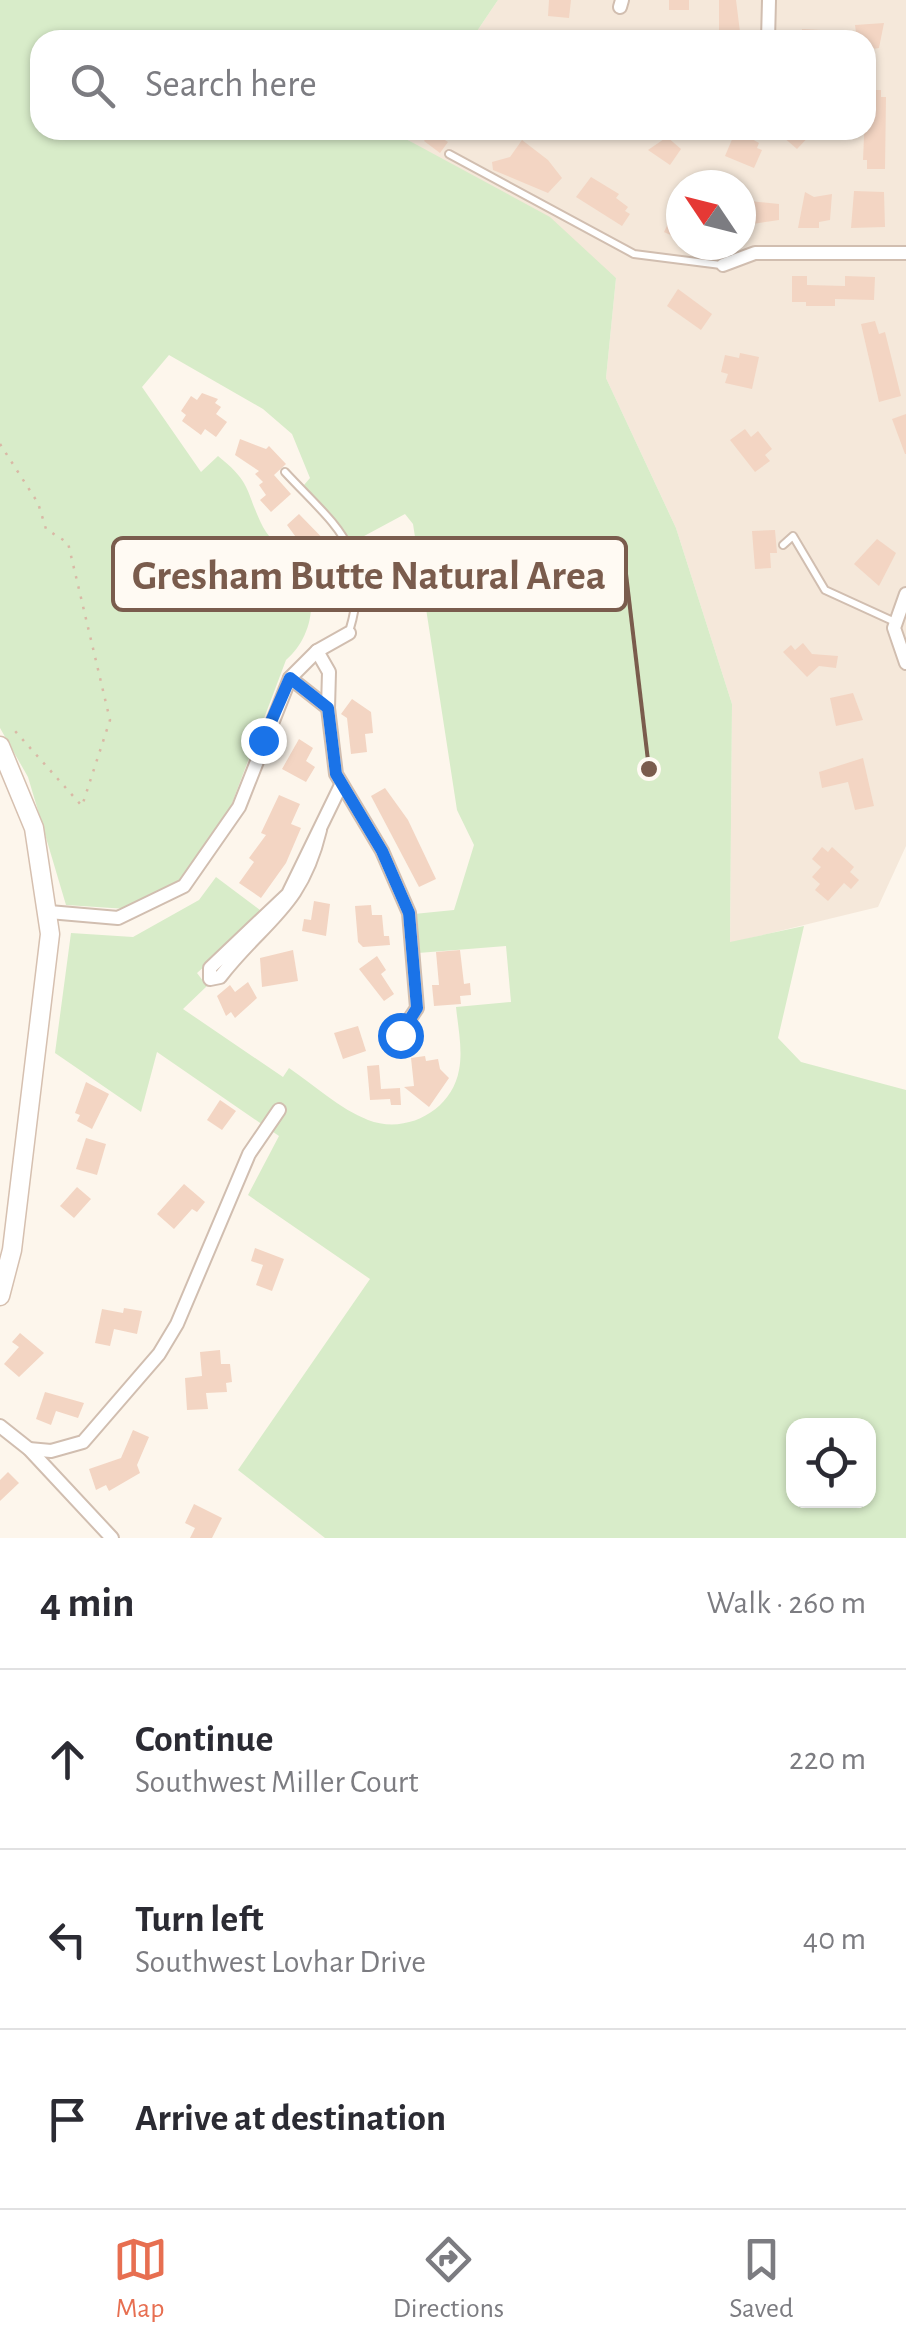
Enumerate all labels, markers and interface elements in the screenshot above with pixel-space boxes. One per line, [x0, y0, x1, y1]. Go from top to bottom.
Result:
search box [30, 30, 876, 140]
icon: search [65, 58, 120, 113]
text: Search here [145, 66, 317, 104]
north arrow [666, 170, 756, 260]
callout: Gresham Butte Natural Area [113, 538, 626, 610]
text: Gresham Butte Natural Area [132, 555, 606, 597]
route end [241, 718, 287, 764]
route start [378, 1013, 424, 1059]
map controls [786, 1418, 876, 1508]
button: locate [786, 1418, 876, 1508]
text: 4 min [40, 1582, 135, 1624]
text: Walk · 260 m [707, 1587, 866, 1619]
text: Continue [135, 1721, 273, 1759]
icon: ahead [40, 1732, 95, 1787]
text: 220 m [789, 1743, 866, 1775]
text: Southwest Miller Court [135, 1766, 418, 1798]
text: Turn left [135, 1901, 263, 1939]
icon: left [40, 1912, 95, 1967]
text: 40 m [803, 1923, 866, 1955]
text: Southwest Lovhar Drive [135, 1946, 426, 1978]
icon: arrive [40, 2092, 95, 2147]
text: Arrive at destination [135, 2100, 446, 2138]
tab: Map [113, 2232, 168, 2326]
tab: Directions [393, 2232, 504, 2326]
tab: Saved [729, 2232, 793, 2326]

